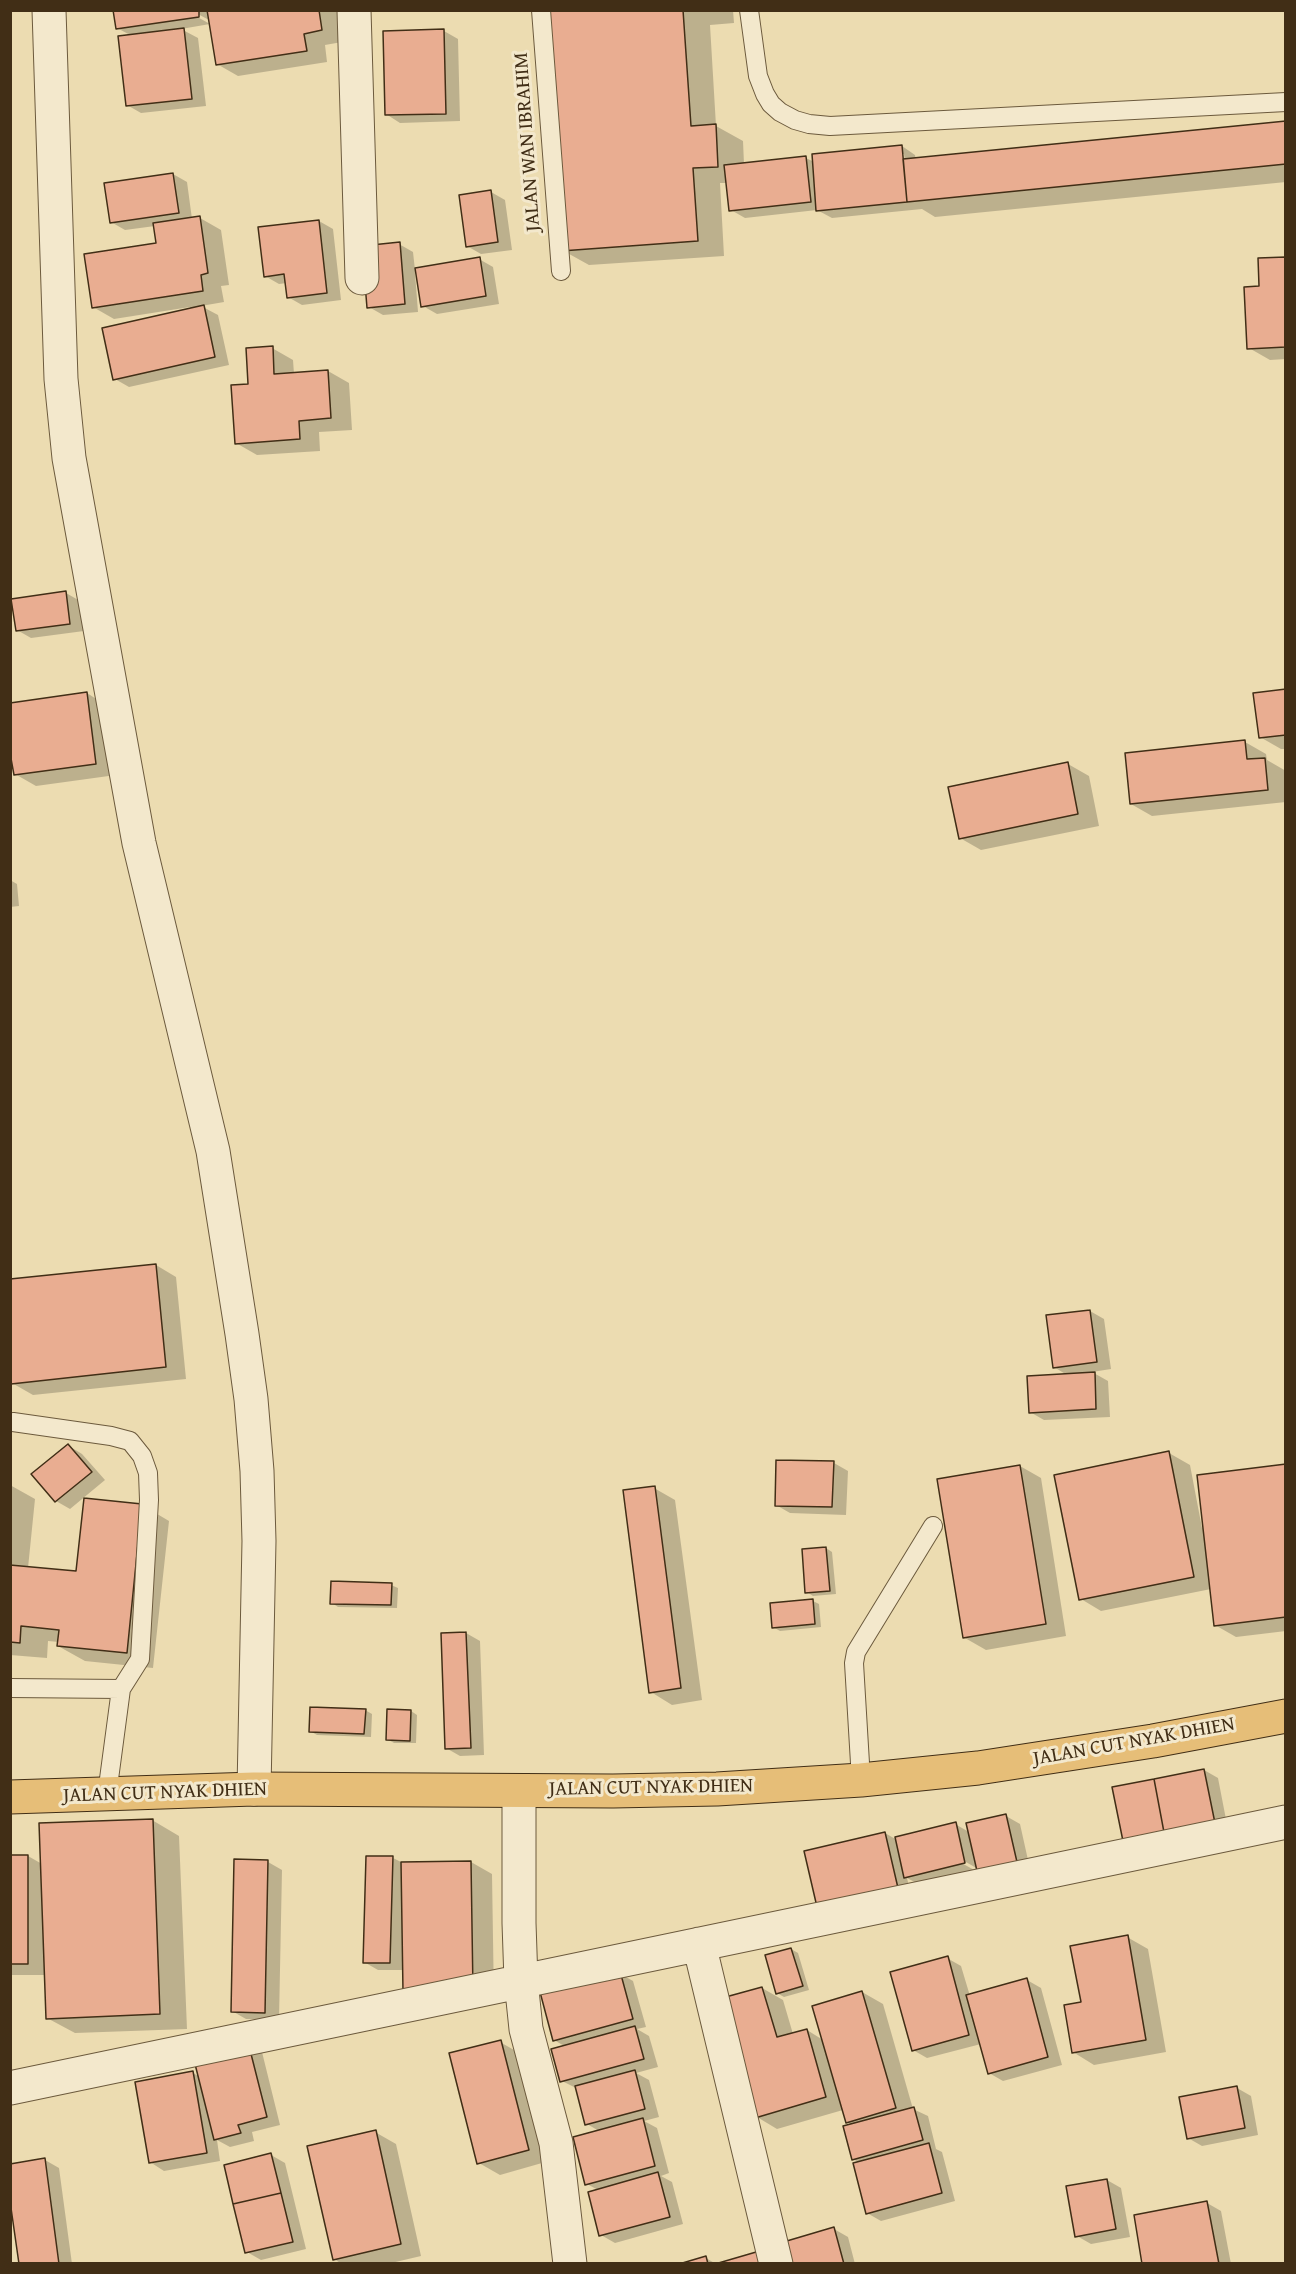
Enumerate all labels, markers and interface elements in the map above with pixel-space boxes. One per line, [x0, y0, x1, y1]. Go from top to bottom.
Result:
street label: JALAN WAN IBRAHIM [510, 51, 546, 233]
street label: JALAN CUT NYAK DHIEN [1031, 1712, 1237, 1772]
street label: JALAN CUT NYAK DHIEN [549, 1774, 753, 1802]
street label: JALAN CUT NYAK DHIEN [63, 1777, 267, 1809]

